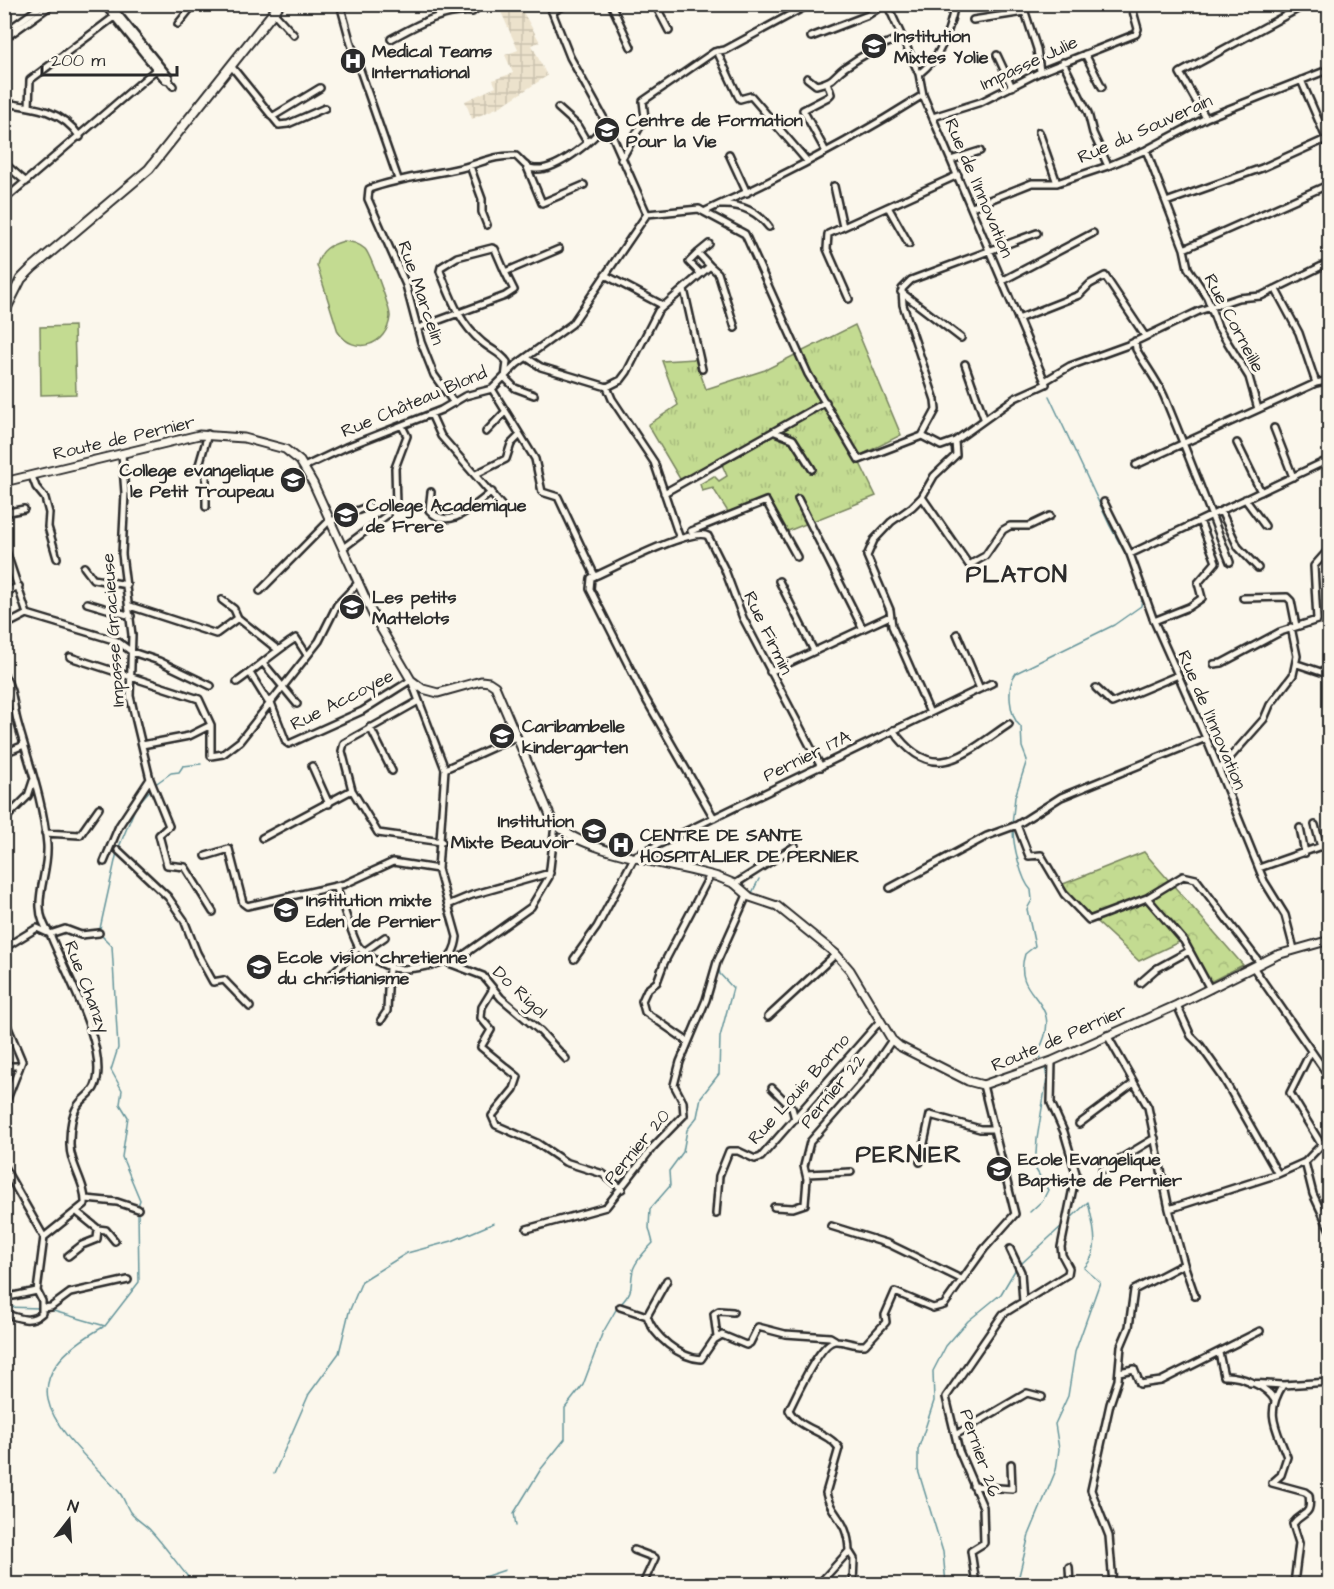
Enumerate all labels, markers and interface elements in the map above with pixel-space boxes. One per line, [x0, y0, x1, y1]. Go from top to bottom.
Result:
place label: Institution Mixtes Yolie [894, 24, 989, 70]
street label: Impasse Julie [976, 29, 1082, 96]
school or university icon: Institution Mixtes Yolie [859, 31, 889, 61]
scale bar [42, 39, 177, 77]
place label: Medical Teams International [372, 39, 492, 85]
hospital icon: Medical Teams International [338, 46, 368, 76]
text: 200 m [51, 48, 105, 73]
street label: Rue du Souverain [1074, 88, 1216, 170]
place label: Centre de Formation Pour la Vie [626, 108, 803, 154]
street label: Rue de l'Innovation [938, 114, 1020, 262]
school or university icon: Centre de Formation Pour la Vie [592, 115, 622, 145]
street label: Rue Marcelin [392, 238, 450, 348]
street label: Rue Corneille [1197, 269, 1271, 377]
street label: Rue Château Blond [337, 360, 491, 444]
street label: Route de Pernier [51, 409, 198, 466]
place label: College evangelique le Petit Troupeau [120, 458, 274, 504]
school or university icon: College evangelique le Petit Troupeau [278, 465, 308, 495]
place label: College Academique de Frere [365, 493, 527, 539]
school or university icon: College Academique de Frere [331, 500, 361, 530]
street label: Impasse Gracieuse [95, 552, 131, 708]
district label: PLATON [966, 558, 1068, 592]
place label: Les petits Mattelots [372, 585, 457, 631]
street label: Rue Firmin [737, 587, 799, 679]
school or university icon: Les petits Mattelots [337, 592, 367, 622]
street label: Rue de l'Innovation [1171, 646, 1253, 794]
street label: Rue Accoyee [286, 663, 399, 738]
place label: Caribambelle kindergarten [522, 714, 628, 761]
school or university icon: Caribambelle kindergarten [487, 721, 517, 751]
street label: Pernier 17A [759, 724, 855, 788]
place label: Institution Mixte Beauvoir [451, 809, 574, 855]
school or university icon: Institution Mixte Beauvoir [579, 816, 609, 846]
place label: CENTRE DE SANTE HOSPITALIER DE PERNIER [640, 823, 860, 869]
hospital icon: CENTRE DE SANTE HOSPITALIER DE PERNIER [606, 830, 636, 860]
place label: Institution mixte Eden de Pernier [306, 888, 441, 934]
school or university icon: Institution mixte Eden de Pernier [271, 895, 301, 925]
street label: Rue Chanzy [57, 937, 116, 1037]
place label: Ecole vision chretienne du christianisme [277, 945, 468, 991]
school or university icon: Ecole vision chretienne du christianisme [244, 952, 274, 982]
street label: Do Rigol [486, 960, 553, 1025]
street label: Route de Pernier [987, 998, 1131, 1078]
street label: Rue Louis Borno [742, 1028, 856, 1150]
street label: Pernier 22 [794, 1048, 872, 1134]
street label: Pernier 20 [598, 1104, 676, 1190]
district label: PERNIER [855, 1138, 963, 1172]
place label: Ecole Evangelique Baptiste de Pernier [1018, 1147, 1182, 1193]
school or university icon: Ecole Evangelique Baptiste de Pernier [984, 1154, 1014, 1184]
street label: Pernier 26 [953, 1406, 1007, 1500]
north arrow [39, 1490, 99, 1550]
text: N [65, 1495, 81, 1519]

